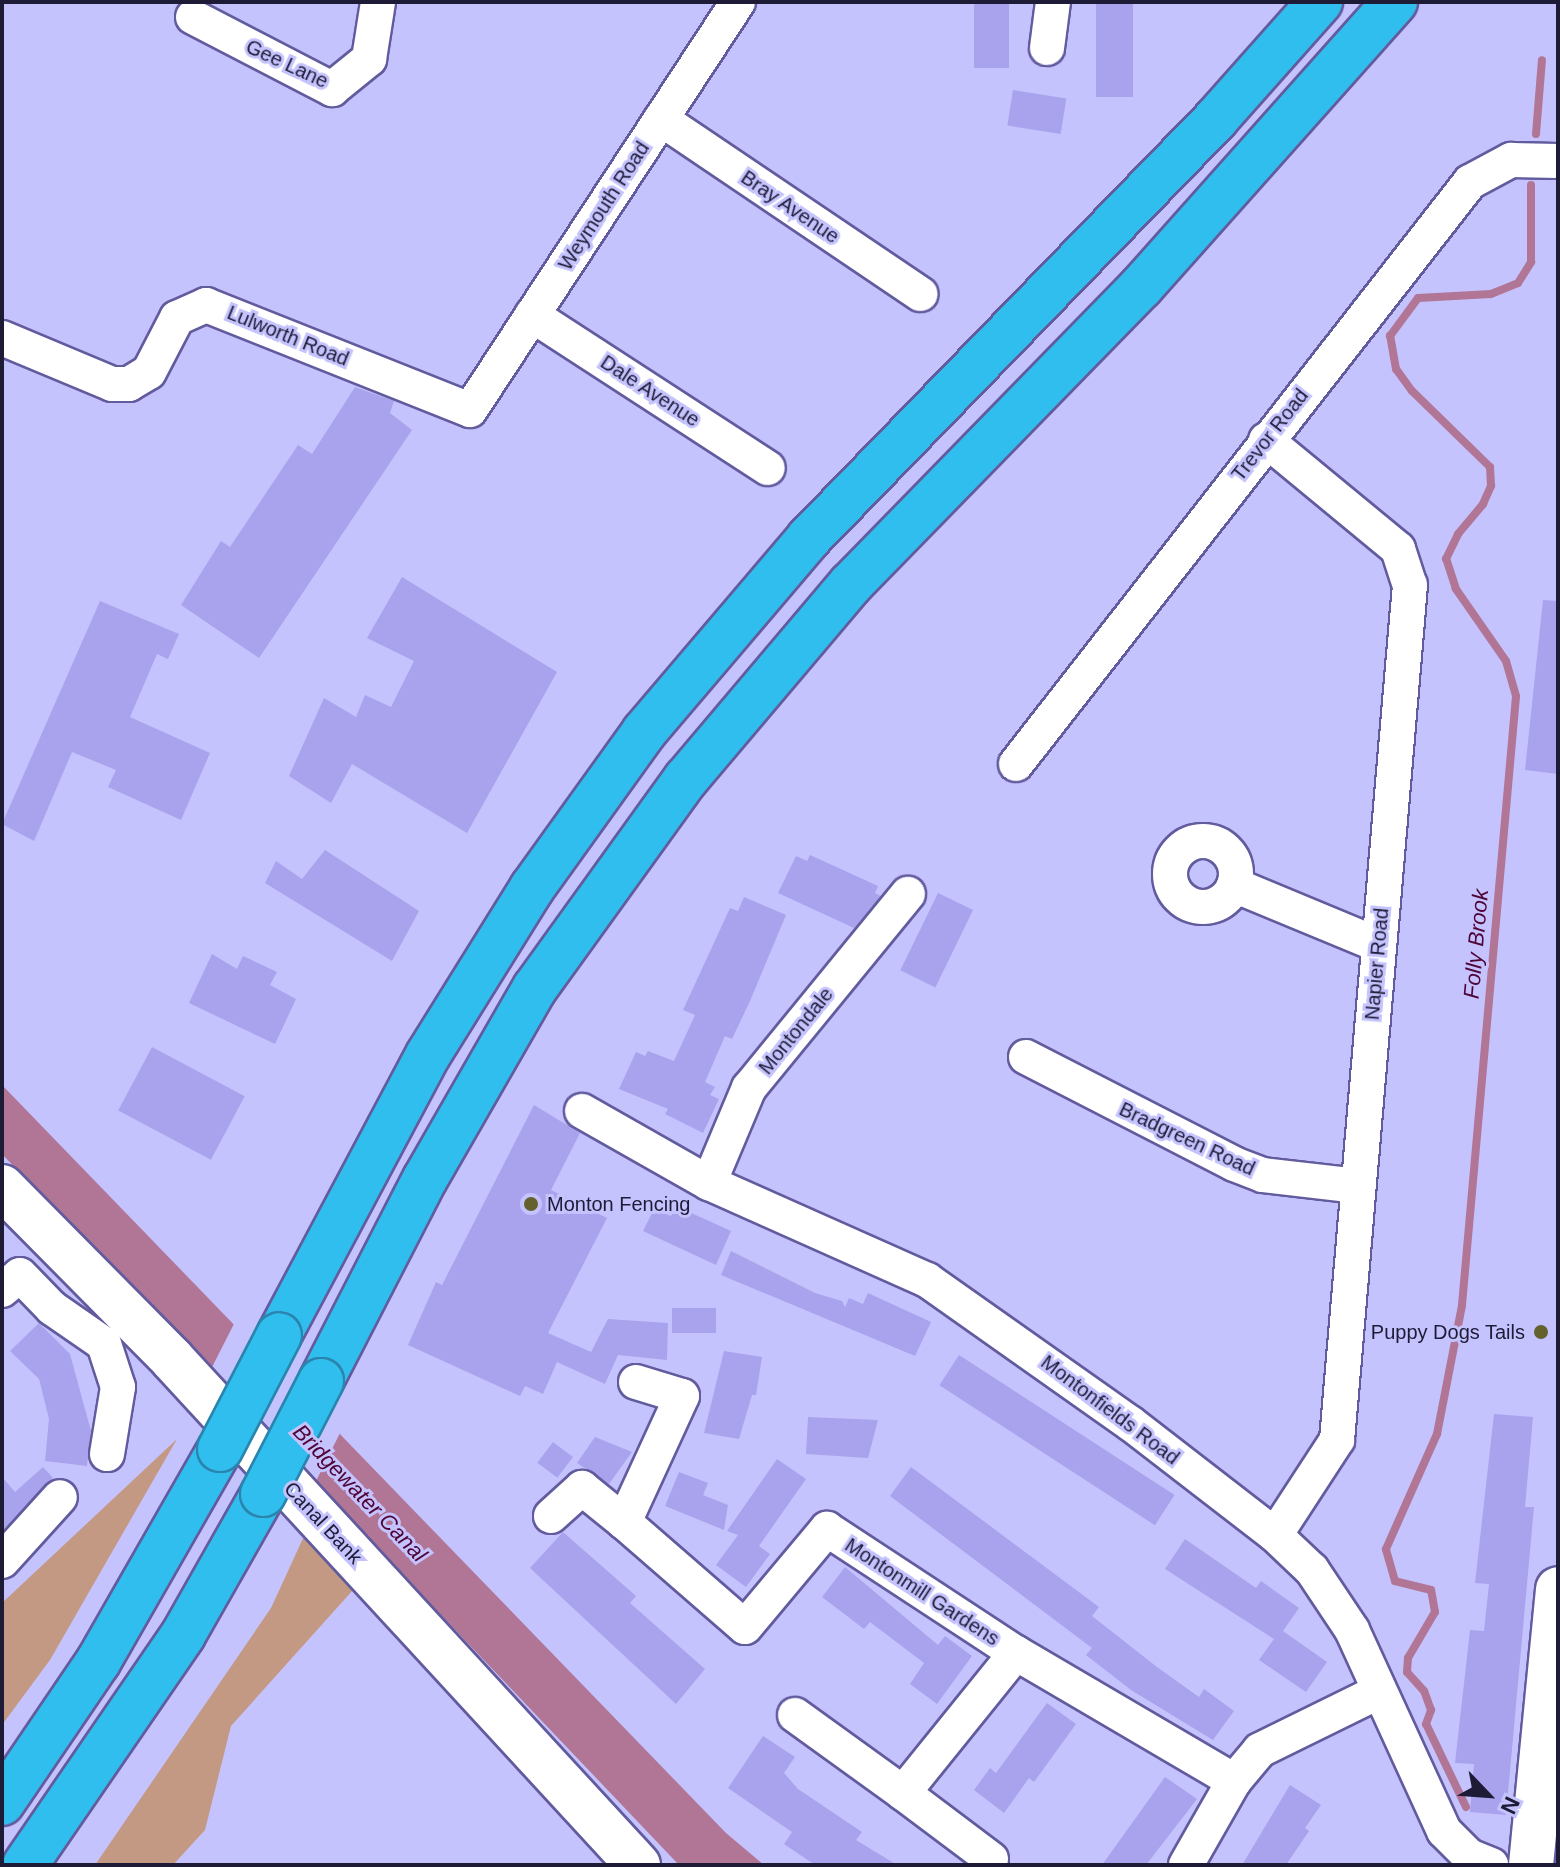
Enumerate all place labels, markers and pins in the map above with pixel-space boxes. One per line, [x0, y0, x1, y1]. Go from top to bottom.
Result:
place label: Monton Fencing [547, 1192, 690, 1216]
marker: Monton Fencing [522, 1195, 540, 1213]
place label: Puppy Dogs Tails [1370, 1320, 1525, 1344]
marker: Puppy Dogs Tails [1532, 1323, 1550, 1341]

